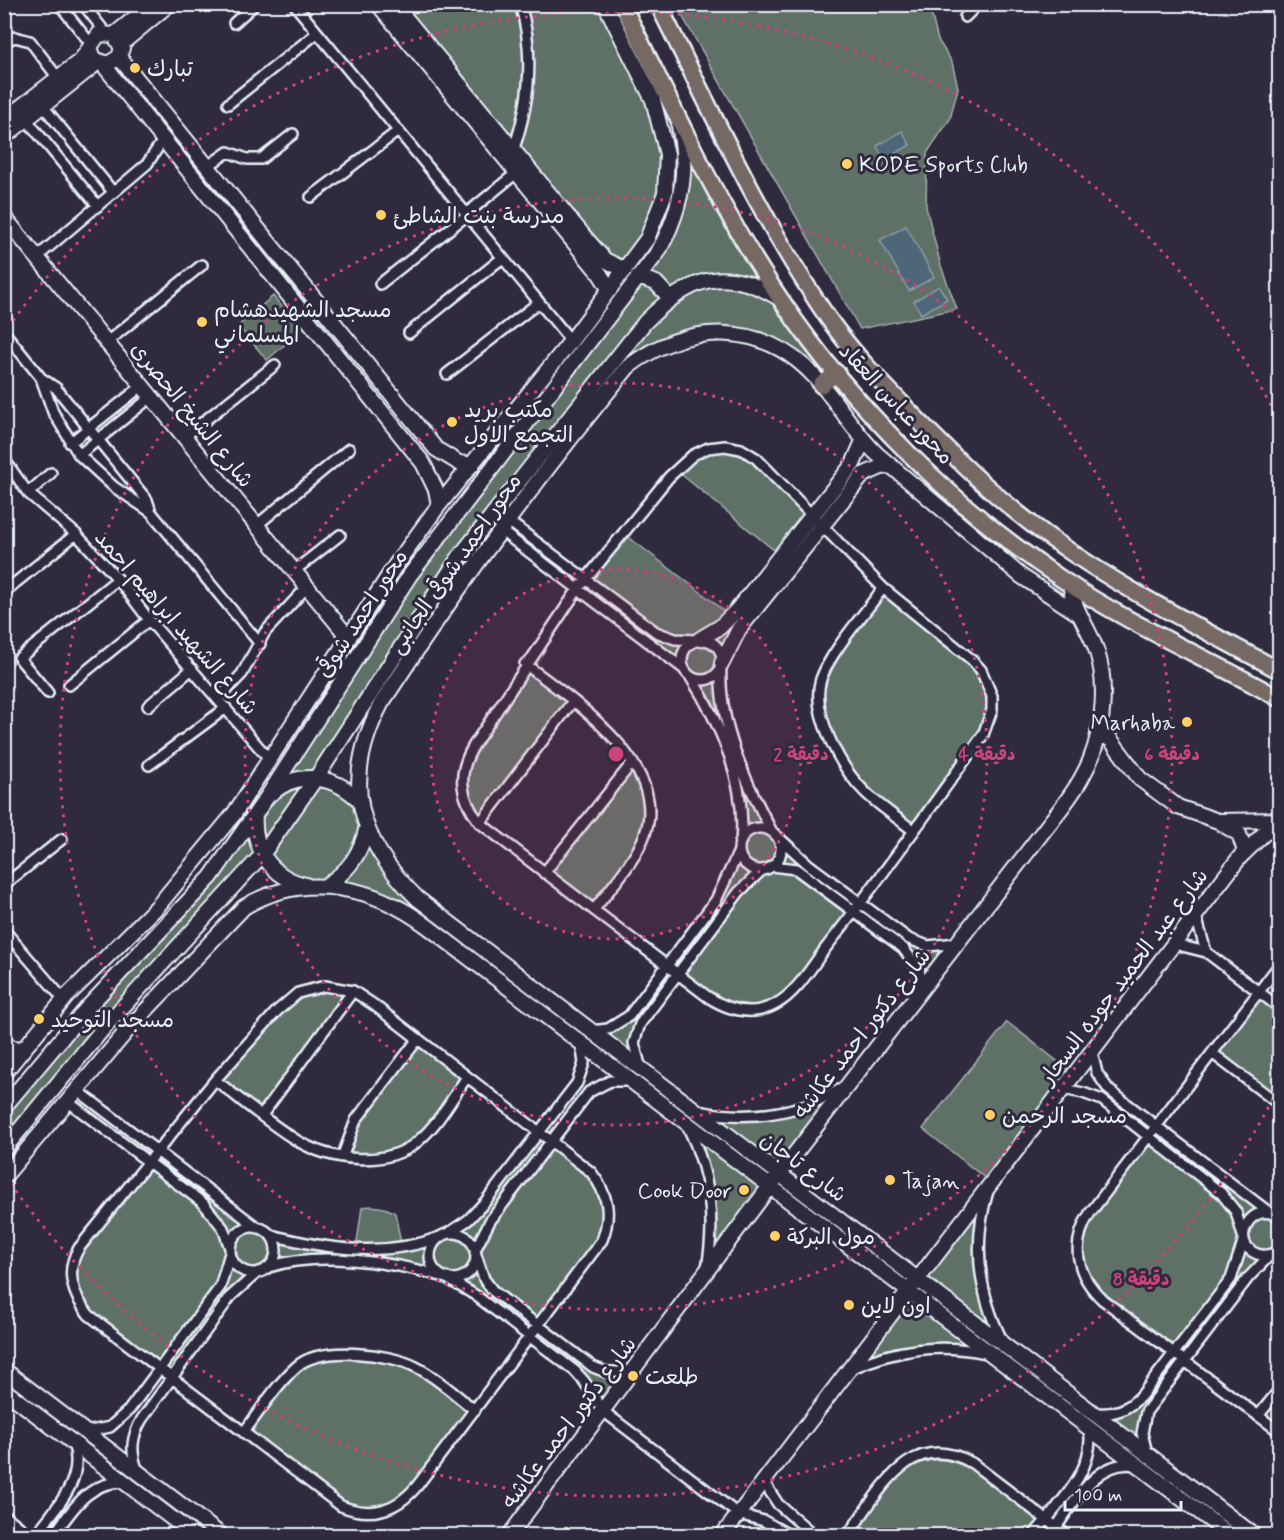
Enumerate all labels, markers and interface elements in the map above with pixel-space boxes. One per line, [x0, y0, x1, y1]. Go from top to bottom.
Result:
place label: تبارك [147, 56, 194, 84]
marker: تبارك [128, 61, 142, 75]
place label: KODE Sports Club [859, 152, 1028, 180]
marker: KODE Sports Club [840, 157, 854, 171]
place label: مدرسة بنت الشاطئ [393, 203, 564, 231]
marker: مدرسة بنت الشاطئ [374, 208, 388, 222]
place label: مسجد الشهيدهشام المسلماني [214, 297, 392, 354]
marker: مسجد الشهيدهشام المسلماني [195, 315, 209, 329]
street label: شارع الشيخ الحصرى [124, 336, 259, 494]
street label: محور عباس العقاد [832, 338, 959, 471]
place label: مكتب بريد التجمع الاول [464, 397, 573, 450]
marker: مكتب بريد التجمع الاول [445, 415, 459, 429]
street label: محور احمد شوقى الجانبى [382, 468, 528, 660]
street label: شارع الشهيد ابراهيم احمد [87, 525, 264, 722]
street label: محور احمد شوقى [310, 544, 415, 684]
place label: Marhaba [1091, 710, 1176, 738]
marker: Marhaba [1180, 715, 1194, 729]
text: 2 دقيقة [773, 743, 829, 767]
text: 4 دقيقة [959, 743, 1015, 767]
text: 6 دقيقة [1144, 743, 1200, 767]
centre of rings [606, 744, 626, 764]
street label: شارع عبد الحميد جوده السحار [1033, 863, 1215, 1093]
street label: شارع دكتور احمد عكاشه [787, 944, 938, 1125]
place label: مسجد التوحيد [51, 1007, 174, 1035]
marker: مسجد التوحيد [32, 1012, 46, 1026]
place label: مسجد الرحمن [1002, 1103, 1127, 1131]
marker: مسجد الرحمن [983, 1108, 997, 1122]
street label: شارع تاجان [754, 1126, 852, 1209]
place label: Tajan [902, 1168, 959, 1197]
marker: Tajan [883, 1173, 897, 1187]
place label: Cook Door [638, 1178, 732, 1206]
marker: Cook Door [737, 1183, 751, 1197]
place label: مول البركة [787, 1224, 875, 1252]
marker: مول البركة [768, 1229, 782, 1243]
text: 8 دقيقة [1113, 1268, 1169, 1292]
place label: اون لاين [861, 1293, 931, 1321]
marker: اون لاين [842, 1298, 856, 1312]
street label: شارع دكتور احمد عكاشه [496, 1332, 643, 1515]
place label: طلعت [645, 1364, 698, 1392]
marker: طلعت [626, 1369, 640, 1383]
scale bar [1065, 1474, 1180, 1512]
text: 100 m [1074, 1484, 1122, 1508]

